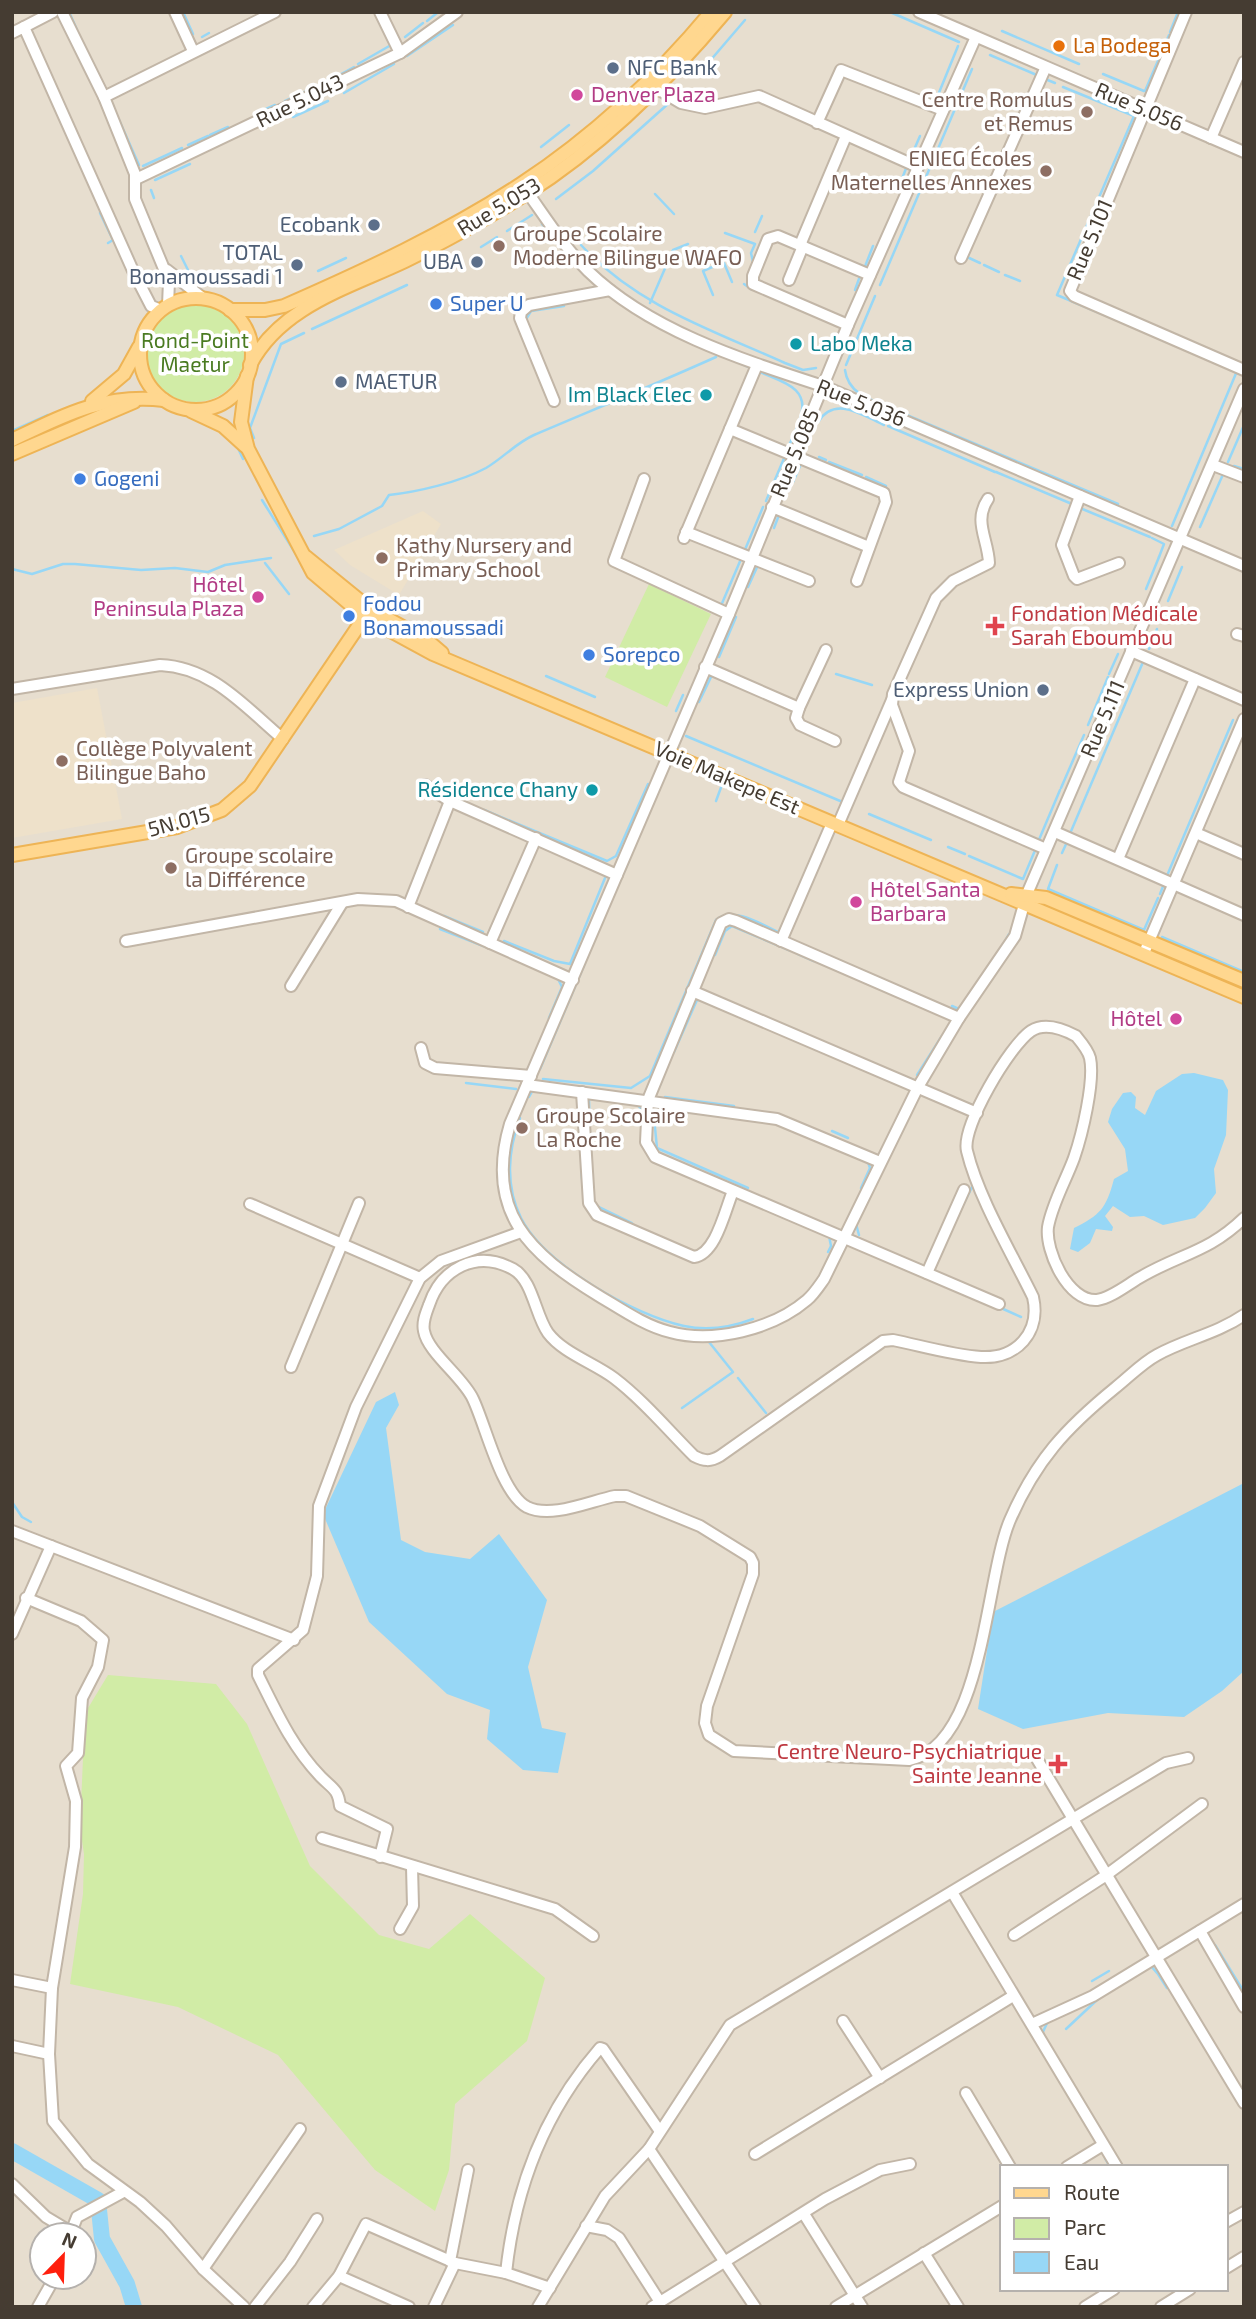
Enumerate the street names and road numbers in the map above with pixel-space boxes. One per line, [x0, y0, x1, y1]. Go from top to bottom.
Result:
street label: Rue 5.043 [252, 68, 347, 132]
street label: Rue 5.056 [1092, 76, 1187, 135]
street label: Rue 5.053 [452, 171, 544, 240]
street label: Rue 5.101 [1060, 195, 1117, 284]
street label: Rue 5.036 [814, 373, 910, 431]
street label: Rue 5.085 [764, 404, 823, 500]
street label: Rue 5.111 [1074, 676, 1129, 761]
street label: Voie Makepe Est [651, 735, 804, 818]
street label: 5N.015 [145, 800, 212, 841]

